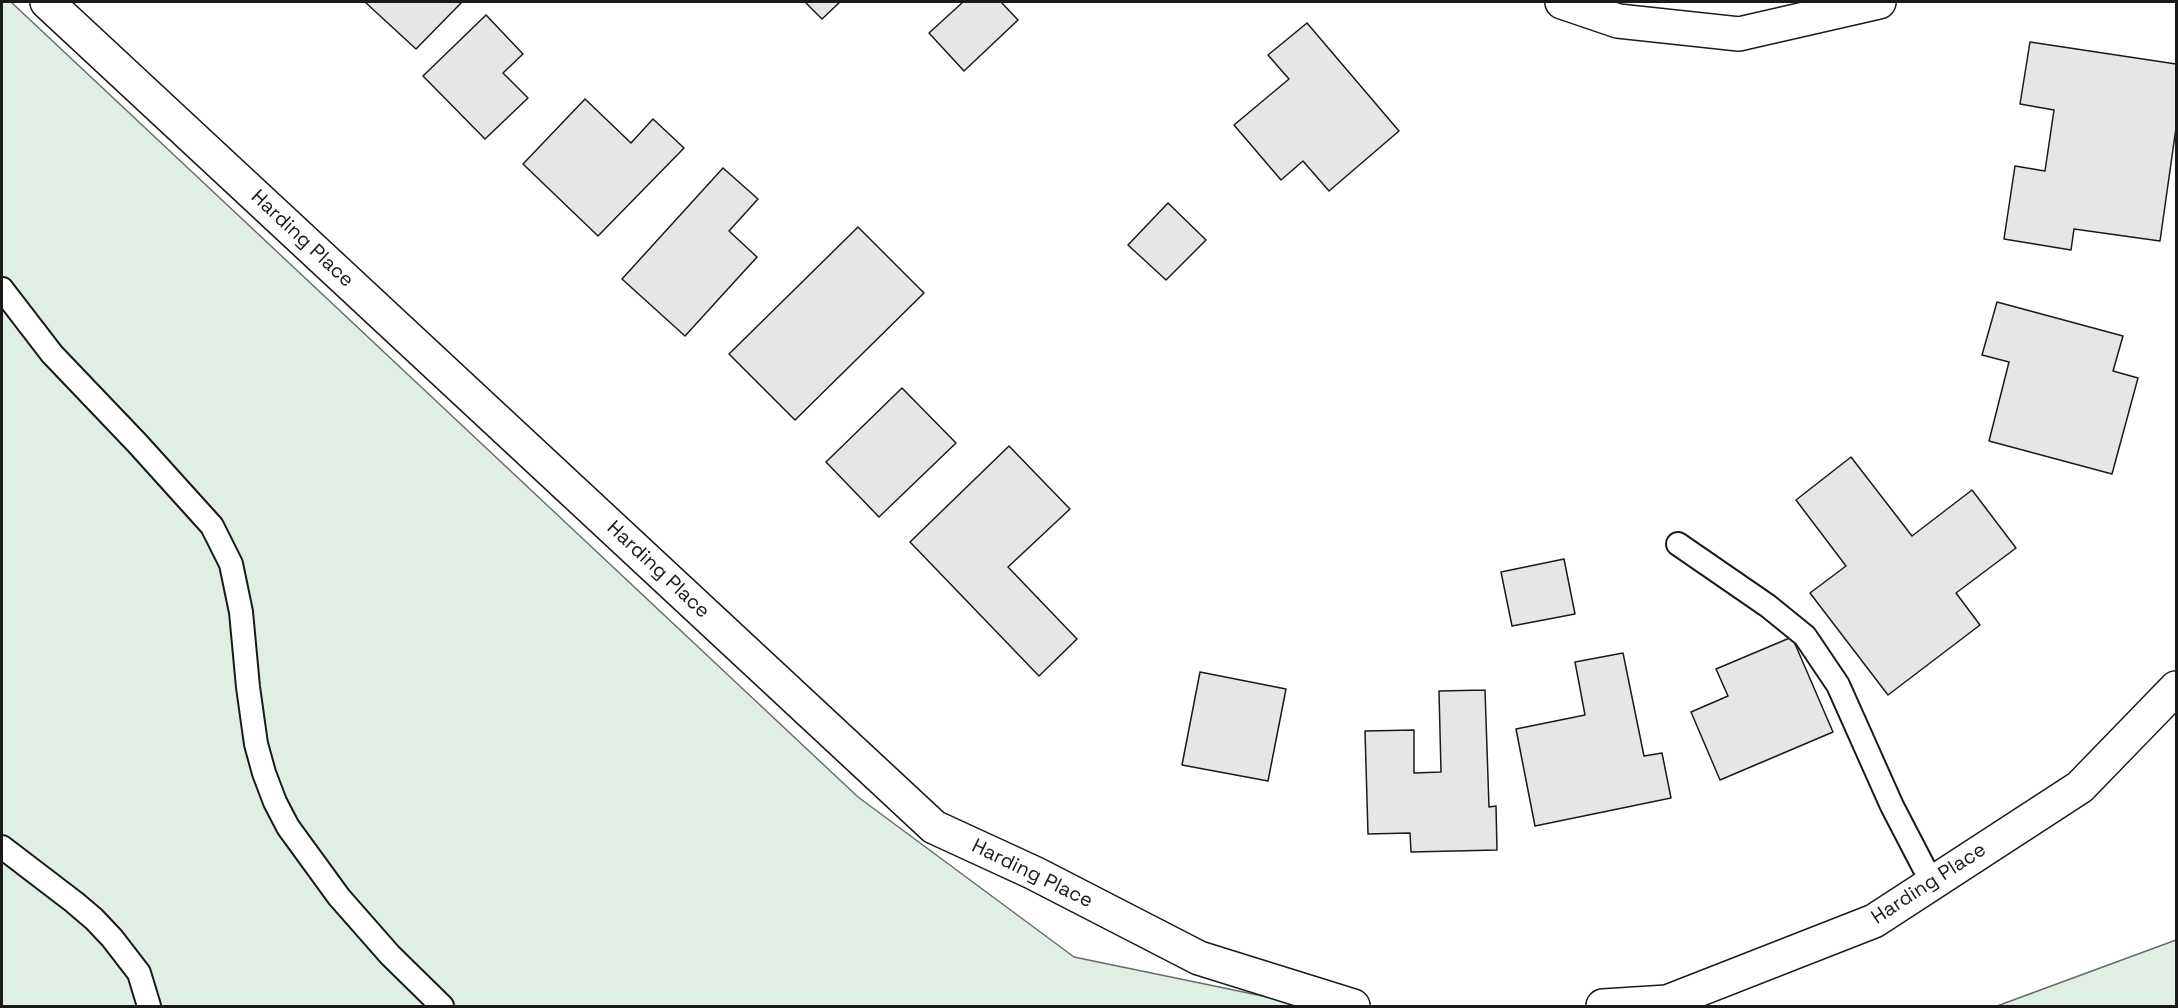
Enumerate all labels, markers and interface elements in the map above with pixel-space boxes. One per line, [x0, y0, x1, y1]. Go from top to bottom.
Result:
street label: Harding Place [246, 185, 358, 293]
street label: Harding Place [602, 516, 714, 624]
street label: Harding Place [968, 834, 1096, 914]
street label: Harding Place [1867, 838, 1991, 930]

